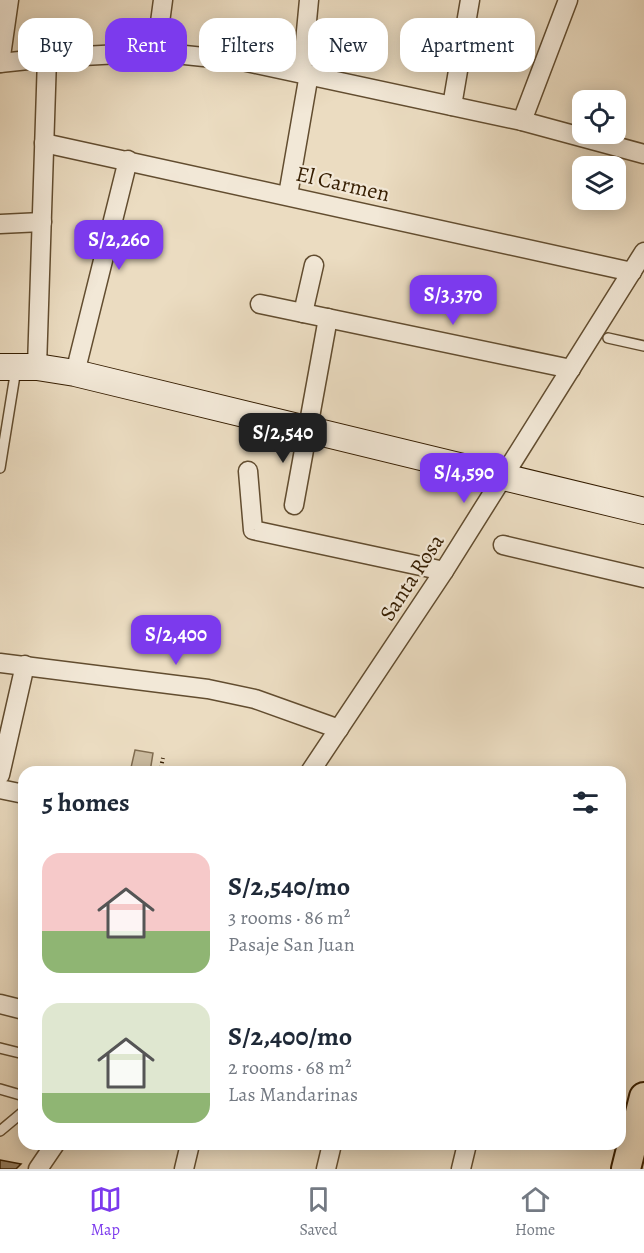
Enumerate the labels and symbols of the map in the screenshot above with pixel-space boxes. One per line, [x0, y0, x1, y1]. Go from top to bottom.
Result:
street label: El Carmen [293, 159, 393, 209]
pin: S/2,260 [64, 220, 174, 271]
pin: S/3,370 [398, 275, 508, 326]
pin: S/2,540 [228, 413, 338, 464]
pin: S/4,590 [409, 453, 519, 504]
street label: Santa Rosa [373, 528, 452, 627]
pin: S/2,400 [121, 615, 231, 666]

